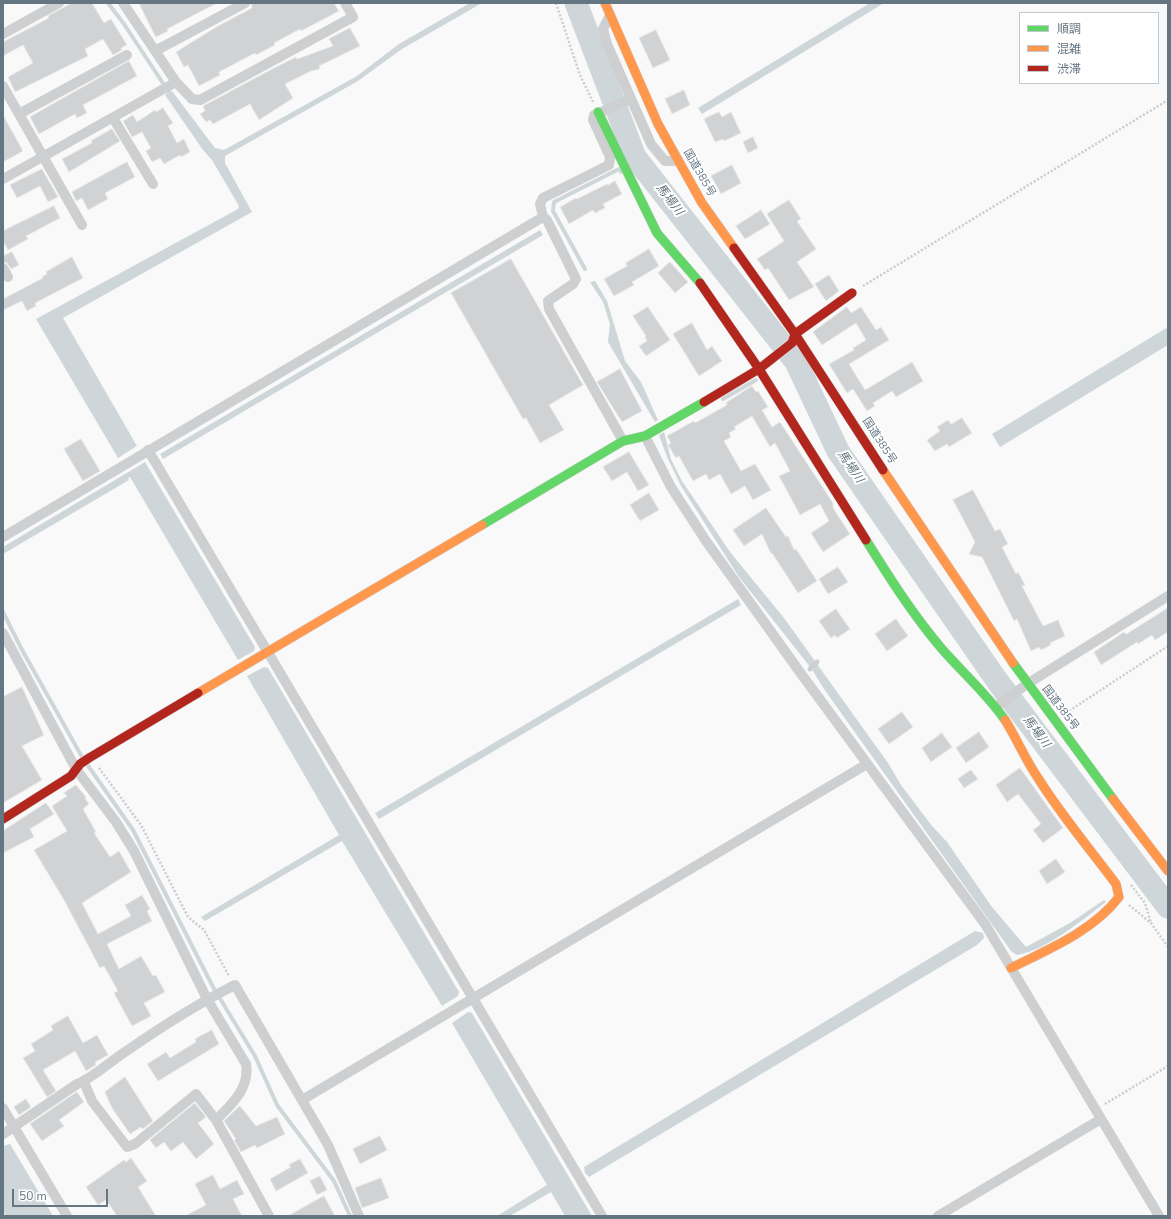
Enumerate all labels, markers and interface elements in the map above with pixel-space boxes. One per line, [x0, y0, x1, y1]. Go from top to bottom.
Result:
legend [1019, 12, 1159, 84]
text: 順調 [1057, 21, 1081, 37]
text: 混雑 [1057, 41, 1081, 57]
text: 渋滞 [1057, 61, 1081, 77]
street label: 国道385号 [680, 147, 718, 199]
water label: 馬場川 [652, 181, 686, 219]
street label: 国道385号 [859, 415, 899, 467]
water label: 馬場川 [834, 448, 866, 486]
street label: 国道385号 [1039, 683, 1081, 733]
water label: 馬場川 [1019, 713, 1053, 751]
scale bar [14, 1181, 110, 1207]
text: 50 m [19, 1188, 47, 1204]

